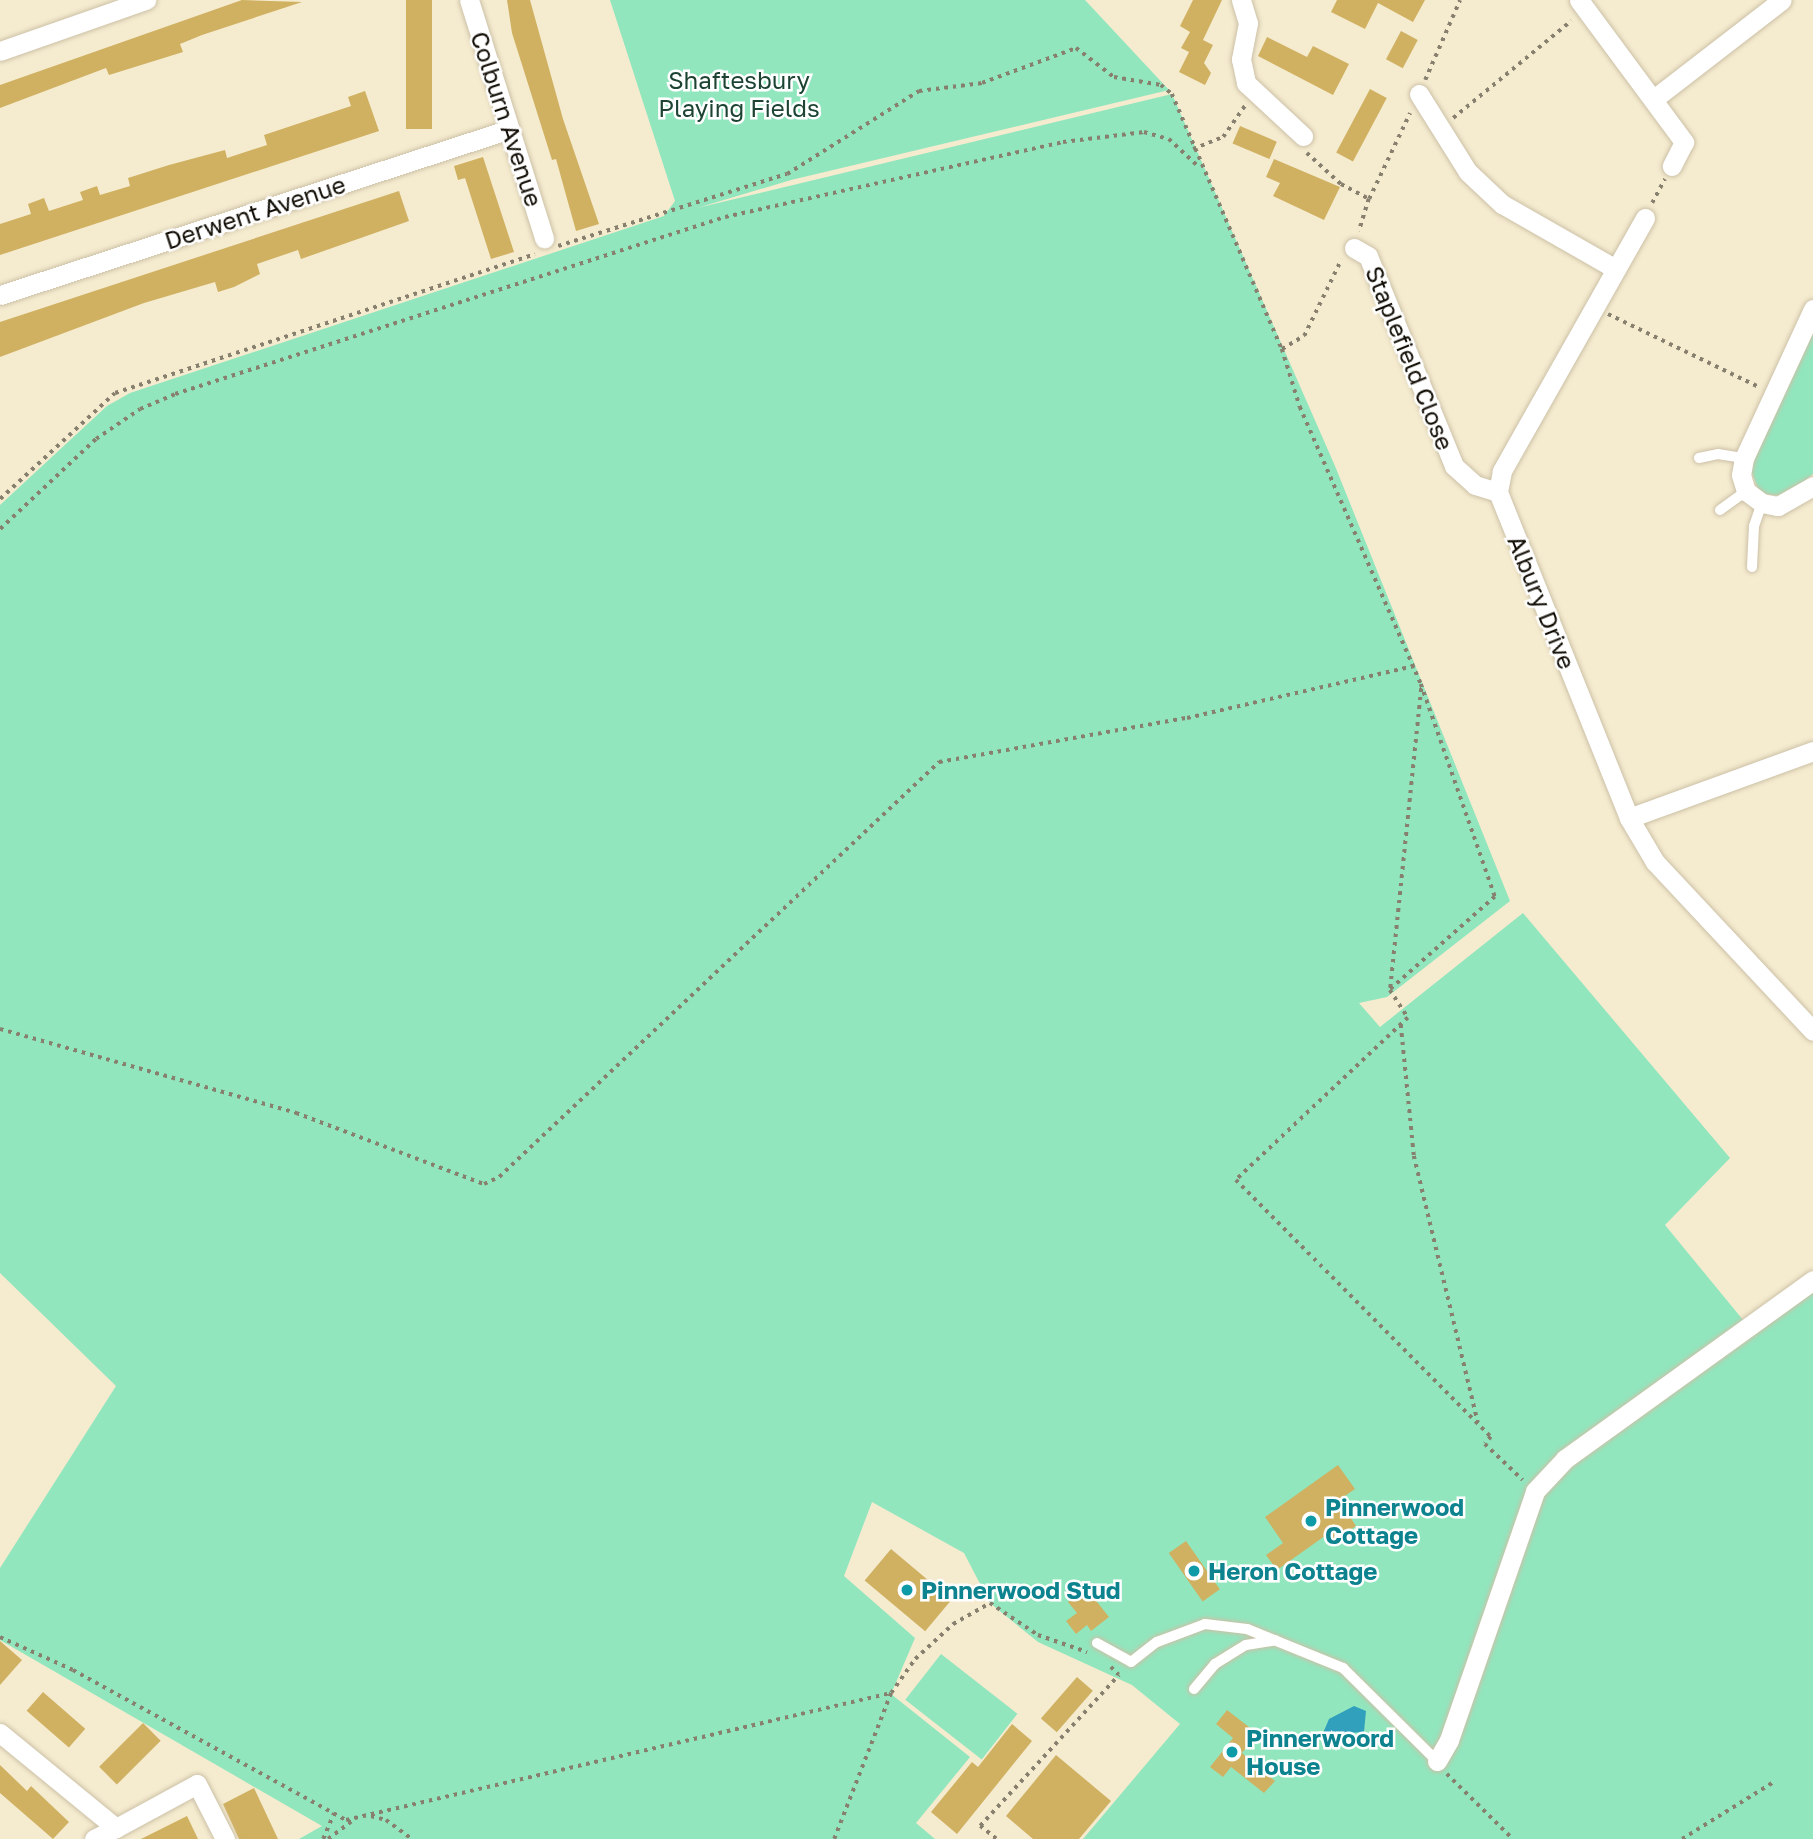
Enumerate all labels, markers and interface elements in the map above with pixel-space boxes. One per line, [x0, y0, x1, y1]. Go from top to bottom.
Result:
street label: Colburn Avenue [465, 28, 549, 210]
park label: Shaftesbury Playing Fields [658, 66, 820, 122]
street label: Derwent Avenue [161, 169, 349, 255]
street label: Staplefield Close [1360, 262, 1460, 454]
street label: Albury Drive [1502, 531, 1582, 673]
place label: Pinnerwood Cottage [1325, 1493, 1464, 1549]
marker: Pinnerwood Cottage [1303, 1513, 1319, 1529]
place label: Heron Cottage [1208, 1557, 1377, 1585]
marker: Heron Cottage [1186, 1563, 1202, 1579]
place label: Pinnerwood Stud [921, 1576, 1121, 1604]
marker: Pinnerwood Stud [899, 1582, 915, 1598]
place label: Pinnerwoord House [1246, 1724, 1394, 1780]
marker: Pinnerwoord House [1224, 1744, 1240, 1760]

